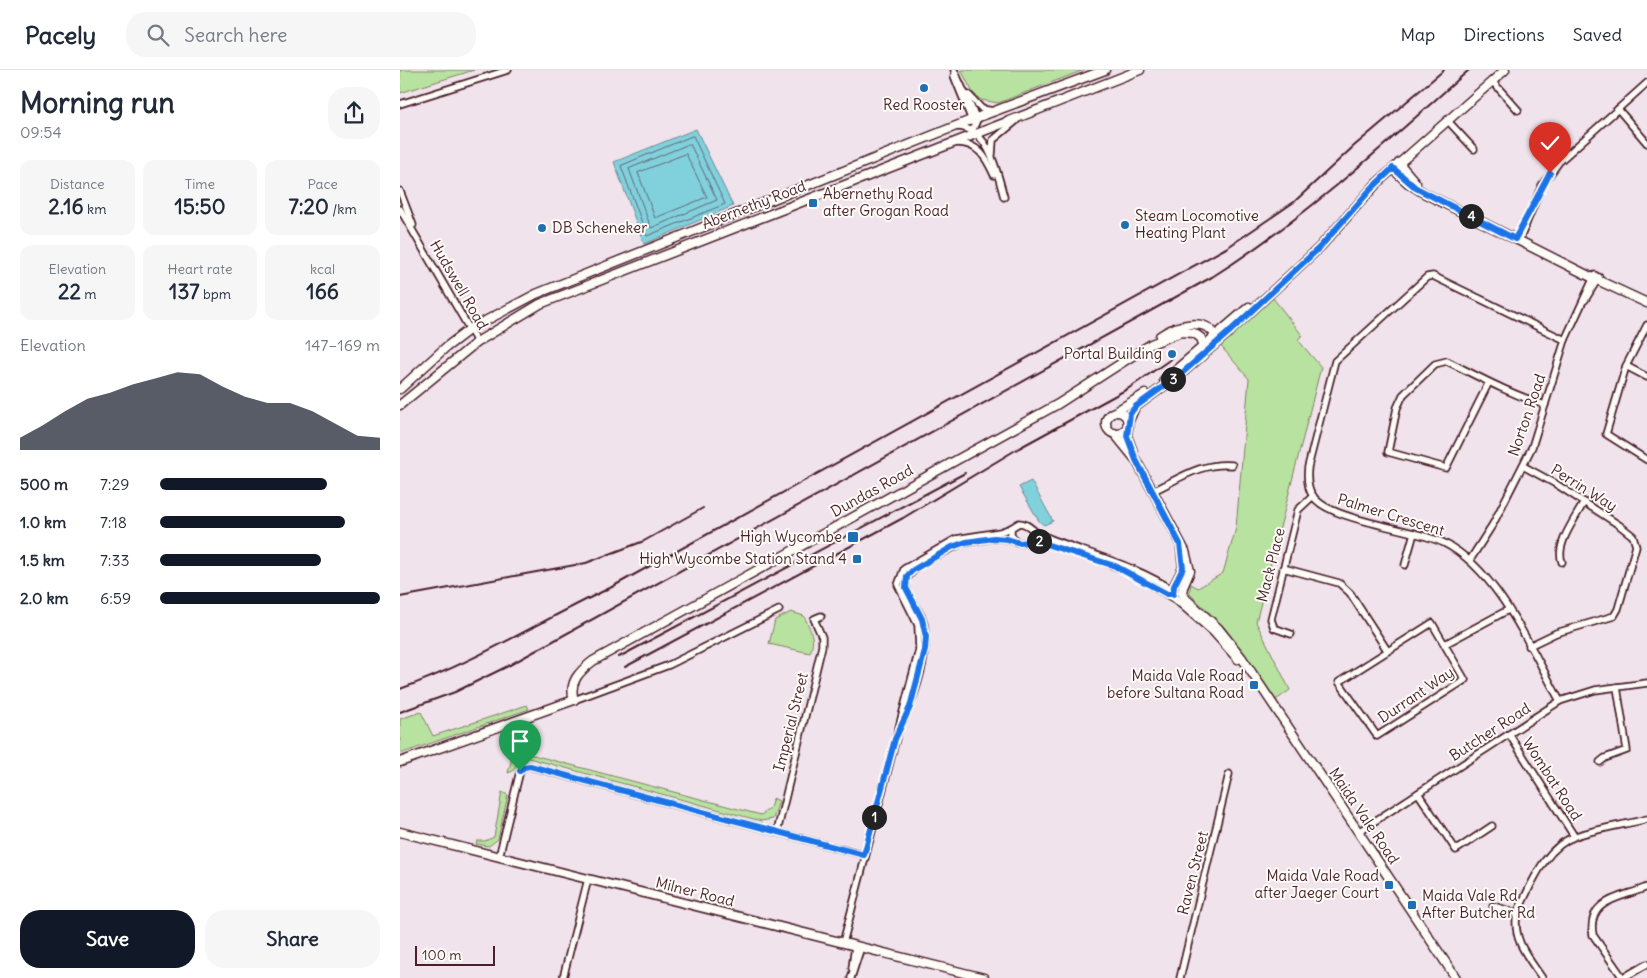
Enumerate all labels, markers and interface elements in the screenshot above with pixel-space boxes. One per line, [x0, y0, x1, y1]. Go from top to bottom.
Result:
search box [126, 12, 476, 57]
text: Pacely [25, 20, 96, 50]
icon: search [144, 21, 172, 49]
text: Search here [184, 23, 287, 47]
text: Map [1400, 23, 1435, 46]
text: Directions [1463, 23, 1545, 46]
text: Saved [1573, 23, 1622, 46]
marker: Red Rooster [918, 82, 930, 94]
text: Morning run [20, 85, 175, 121]
button: share [328, 87, 380, 139]
place label: Red Rooster [883, 95, 965, 114]
text: 09:54 [20, 122, 62, 142]
pin [1529, 122, 1571, 173]
icon: check [1536, 129, 1564, 157]
text: Distance [50, 175, 105, 193]
text: Time [185, 175, 215, 193]
text: Pace [307, 175, 338, 193]
street label: Abernethy Road [699, 176, 809, 233]
place label: Abernethy Road after Grogan Road [823, 184, 949, 220]
text: 2.16 [48, 193, 84, 220]
text: 15:50 [174, 193, 226, 220]
text: 7:20 [289, 193, 329, 220]
marker: Abernethy Road after Grogan Road [807, 197, 819, 209]
text: km [84, 200, 106, 218]
text: /km [329, 200, 357, 218]
pin: 4 [1458, 204, 1484, 228]
place label: Steam Locomotive Heating Plant [1135, 206, 1259, 242]
text: 4 [1467, 207, 1476, 225]
place label: DB Scheneker [552, 218, 647, 237]
marker: Steam Locomotive Heating Plant [1119, 219, 1131, 231]
marker: DB Scheneker [536, 222, 548, 234]
street label: Hudswell Road [426, 236, 493, 333]
text: Elevation [49, 260, 106, 278]
text: Heart rate [168, 260, 232, 278]
text: kcal [310, 260, 335, 278]
text: 22 [58, 278, 81, 305]
text: 137 [169, 278, 200, 305]
text: 166 [306, 278, 339, 305]
text: m [81, 285, 97, 303]
text: bpm [200, 285, 231, 303]
text: Elevation [20, 335, 86, 355]
text: 147–169 m [305, 335, 380, 355]
place label: Portal Building [1064, 344, 1162, 363]
marker: Portal Building [1166, 348, 1178, 360]
pin: 3 [1160, 366, 1186, 392]
text: 3 [1170, 370, 1177, 388]
street label: Norton Road [1504, 371, 1550, 458]
street label: Dundas Road [827, 460, 916, 521]
street label: Perrin Way [1548, 460, 1621, 515]
text: 500 m [20, 474, 68, 494]
text: 7:29 [100, 474, 129, 494]
street label: Palmer Crescent [1335, 489, 1447, 540]
text: 1.0 km [20, 512, 66, 532]
text: 7:18 [100, 512, 127, 532]
street label: Mack Place [1252, 526, 1289, 604]
place label: High Wycombe [740, 527, 842, 546]
pin: 2 [1026, 528, 1052, 554]
marker: High Wycombe [846, 530, 860, 544]
text: 2 [1036, 532, 1043, 550]
place label: High Wycombe Station Stand 4 [639, 549, 847, 568]
text: 1.5 km [20, 550, 65, 570]
text: 7:33 [100, 550, 130, 570]
marker: High Wycombe Station Stand 4 [851, 553, 863, 565]
text: 2.0 km [20, 588, 69, 608]
text: 6:59 [100, 588, 131, 608]
street label: Durrant Way [1374, 662, 1457, 727]
place label: Maida Vale Road before Sultana Road [1107, 666, 1244, 702]
street label: Imperial Street [769, 670, 812, 773]
marker: Maida Vale Road before Sultana Road [1248, 679, 1260, 691]
street label: Butcher Road [1446, 698, 1534, 765]
pin [499, 720, 541, 771]
icon: arrive [506, 727, 534, 755]
street label: Wombat Road [1518, 734, 1586, 824]
street label: Maida Vale Road [1325, 764, 1404, 868]
pin: 1 [862, 804, 886, 830]
text: 1 [872, 808, 877, 826]
street label: Raven Street [1173, 829, 1212, 917]
place label: Maida Vale Road after Jaeger Court [1254, 866, 1379, 902]
street label: Milner Road [654, 873, 737, 911]
marker: Maida Vale Road after Jaeger Court [1383, 879, 1395, 891]
place label: Maida Vale Rd After Butcher Rd [1422, 886, 1535, 922]
marker: Maida Vale Rd After Butcher Rd [1406, 899, 1418, 911]
button: Save [20, 910, 195, 968]
button: Share [205, 910, 380, 968]
scale bar [415, 943, 495, 966]
text: 100 m [422, 946, 462, 964]

